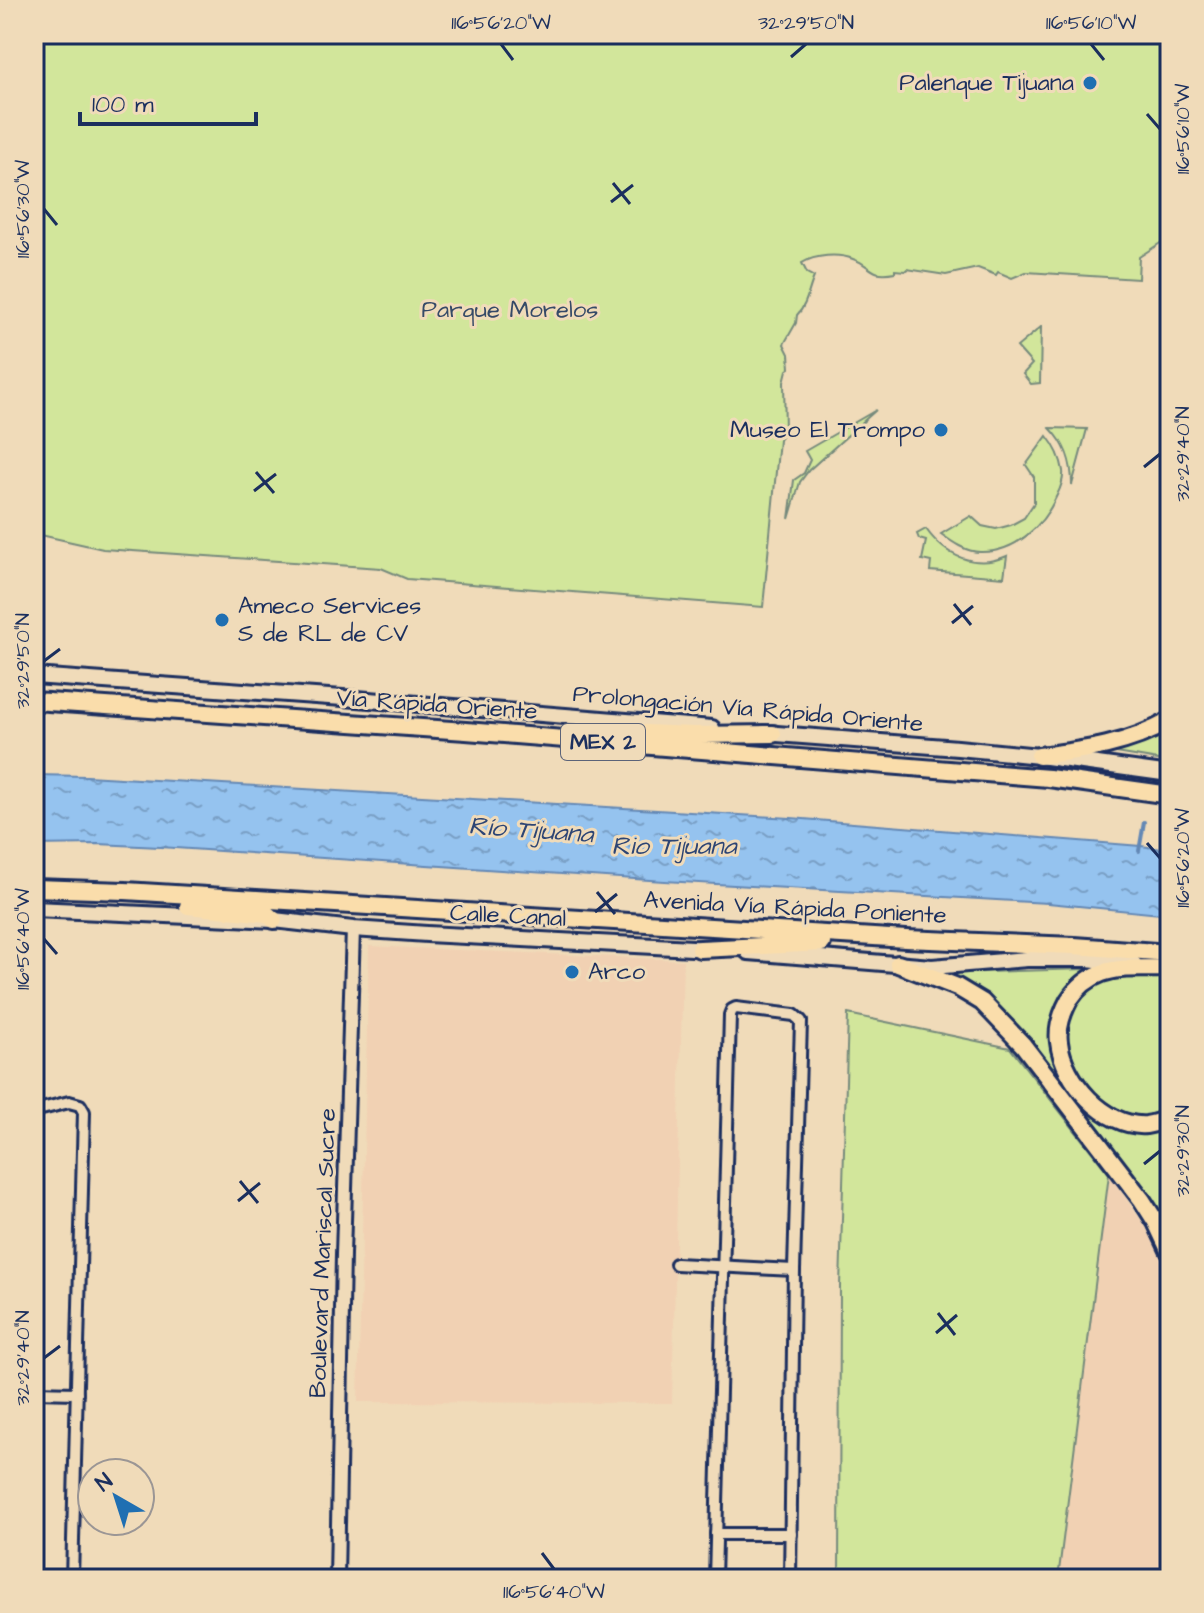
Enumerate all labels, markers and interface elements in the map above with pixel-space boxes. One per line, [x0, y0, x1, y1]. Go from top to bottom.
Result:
text: 116°56'20"W [451, 9, 551, 37]
text: 32°29'50"N [758, 9, 854, 37]
text: 116°56'10"W [1046, 9, 1137, 37]
place label: Palenque Tijuana [899, 66, 1074, 100]
marker: Palenque Tijuana [1081, 74, 1099, 92]
scale bar [80, 76, 256, 126]
text: 116°56'10"W [1169, 83, 1197, 174]
text: 100 m [92, 88, 154, 122]
text: 116°56'30"W [9, 160, 37, 258]
park label: Parque Morelos [422, 293, 598, 327]
text: 32°29'40"N [1169, 406, 1197, 502]
place label: Museo El Trompo [730, 413, 926, 447]
marker: Museo El Trompo [932, 421, 950, 439]
place label: Ameco Services S de RL de CV [238, 589, 421, 651]
marker: Ameco Services S de RL de CV [213, 611, 231, 629]
text: 32°29'50"N [9, 613, 37, 709]
street label: Prolongación Vía Rápida Oriente [571, 677, 925, 742]
street label: Vía Rápida Oriente [335, 681, 539, 729]
road number: MEX 2 [561, 724, 645, 760]
water label: Río Tijuana [467, 808, 596, 852]
text: 116°56'20"W [1169, 808, 1197, 908]
water label: Rio Tijuana [612, 828, 738, 864]
street label: Avenida Vía Rápida Poniente [643, 883, 948, 933]
text: 116°56'40"W [9, 888, 37, 990]
street label: Calle Canal [449, 896, 567, 936]
place label: Arco [588, 955, 646, 989]
marker: Arco [563, 963, 581, 981]
text: 32°29'30"N [1169, 1105, 1197, 1197]
street label: Boulevard Mariscal Sucre [301, 1107, 345, 1399]
text: 32°29'40"N [9, 1310, 37, 1406]
north arrow [76, 1457, 156, 1537]
text: N [89, 1466, 120, 1499]
text: 116°56'40"W [503, 1578, 605, 1606]

